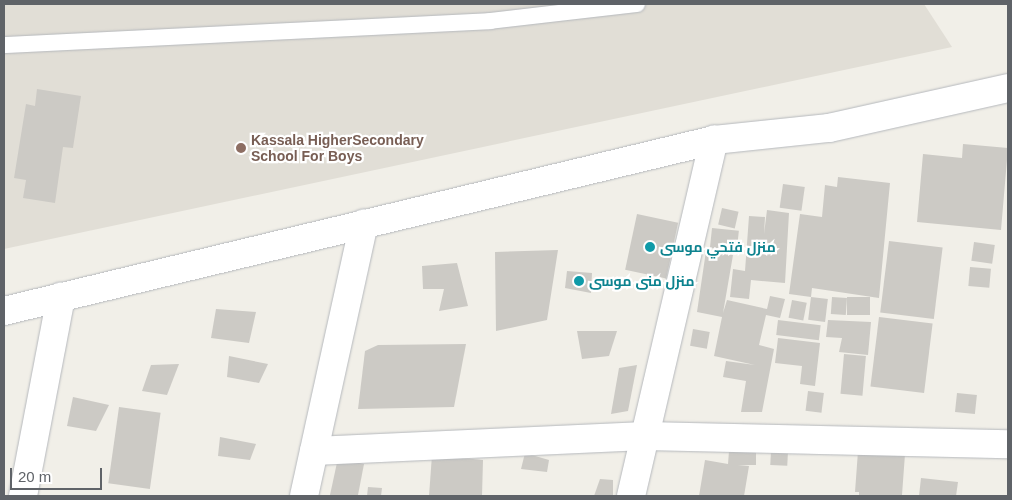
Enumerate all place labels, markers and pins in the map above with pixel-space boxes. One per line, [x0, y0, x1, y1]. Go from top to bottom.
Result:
place label: Kassala HigherSecondary School For Boys [251, 132, 424, 164]
marker: Kassala HigherSecondary School For Boys [235, 142, 247, 154]
place label: منزل فتحي موسى [660, 239, 776, 255]
marker: منزل فتحي موسى [644, 241, 656, 253]
place label: منزل منى موسى [589, 273, 694, 289]
marker: منزل منى موسى [573, 275, 585, 287]

